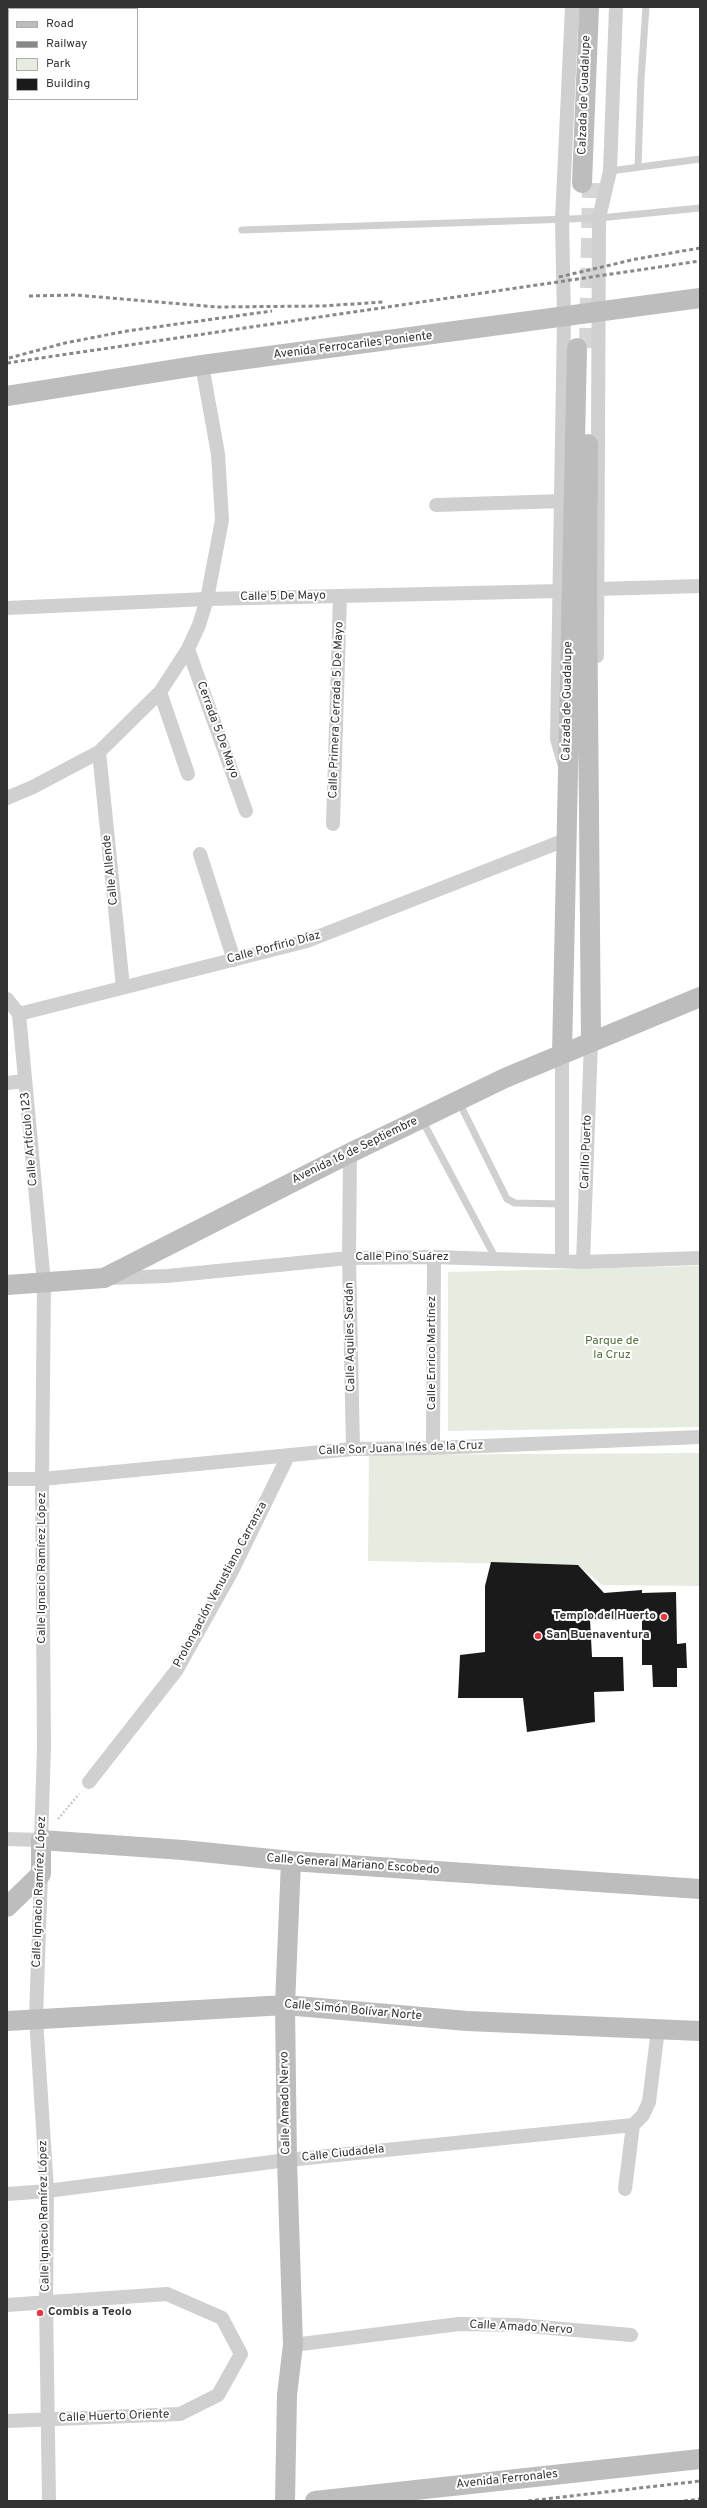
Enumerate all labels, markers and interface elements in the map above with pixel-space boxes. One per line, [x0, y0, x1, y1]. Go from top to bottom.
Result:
legend [8, 8, 138, 100]
text: Road [46, 16, 74, 32]
street label: Calzada de Guadalupe [576, 35, 594, 155]
text: Railway [46, 36, 87, 52]
text: Park [46, 56, 71, 72]
text: Building [46, 76, 90, 92]
street label: Avenida Ferrocariles Poniente [273, 329, 433, 363]
street label: Calle 5 De Mayo [240, 589, 326, 605]
street label: Calle Primera Cerrada 5 De Mayo [327, 621, 347, 799]
street label: Calzada de Guadalupe [560, 641, 576, 761]
street label: Cerrada 5 De Mayo [193, 680, 241, 780]
street label: Calle Allende [100, 834, 122, 906]
street label: Calle Porfirio Díaz [226, 929, 322, 967]
street label: Calle Artículo 123 [19, 1091, 41, 1187]
street label: Avenida 16 de Septiembre [290, 1114, 420, 1188]
street label: Carillo Puerto [579, 1115, 595, 1189]
street label: Calle Pino Suárez [355, 1251, 449, 1265]
street label: Calle Aquiles Serdán [343, 1282, 359, 1392]
street label: Calle Enrico Martínez [426, 1296, 440, 1410]
park label: Parque de la Cruz [585, 1335, 639, 1363]
street label: Calle Sor Juana Inés de la Cruz [318, 1439, 484, 1459]
street label: Calle Ignacio Ramírez López [36, 1492, 50, 1644]
street label: Prolongación Venustiano Carranza [171, 1500, 271, 1670]
place label: Templo del Huerto [553, 1610, 656, 1624]
marker: Templo del Huerto [659, 1612, 669, 1622]
place label: San Buenaventura [546, 1629, 650, 1643]
marker: San Buenaventura [533, 1631, 543, 1641]
street label: Calle Ignacio Ramírez López [30, 1816, 50, 1968]
street label: Calle General Mariano Escobedo [266, 1852, 440, 1878]
street label: Calle Simón Bolívar Norte [284, 1998, 422, 2024]
street label: Calle Amado Nervo [278, 2051, 294, 2155]
street label: Calle Ignacio Ramírez López [36, 2140, 54, 2292]
street label: Calle Ciudadela [301, 2142, 385, 2166]
place label: Combis a Teolo [48, 2306, 132, 2320]
marker: Combis a Teolo [35, 2308, 45, 2318]
street label: Calle Amado Nervo [469, 2318, 573, 2338]
street label: Calle Huerto Oriente [58, 2408, 170, 2426]
street label: Avenida Ferronales [455, 2468, 559, 2492]

